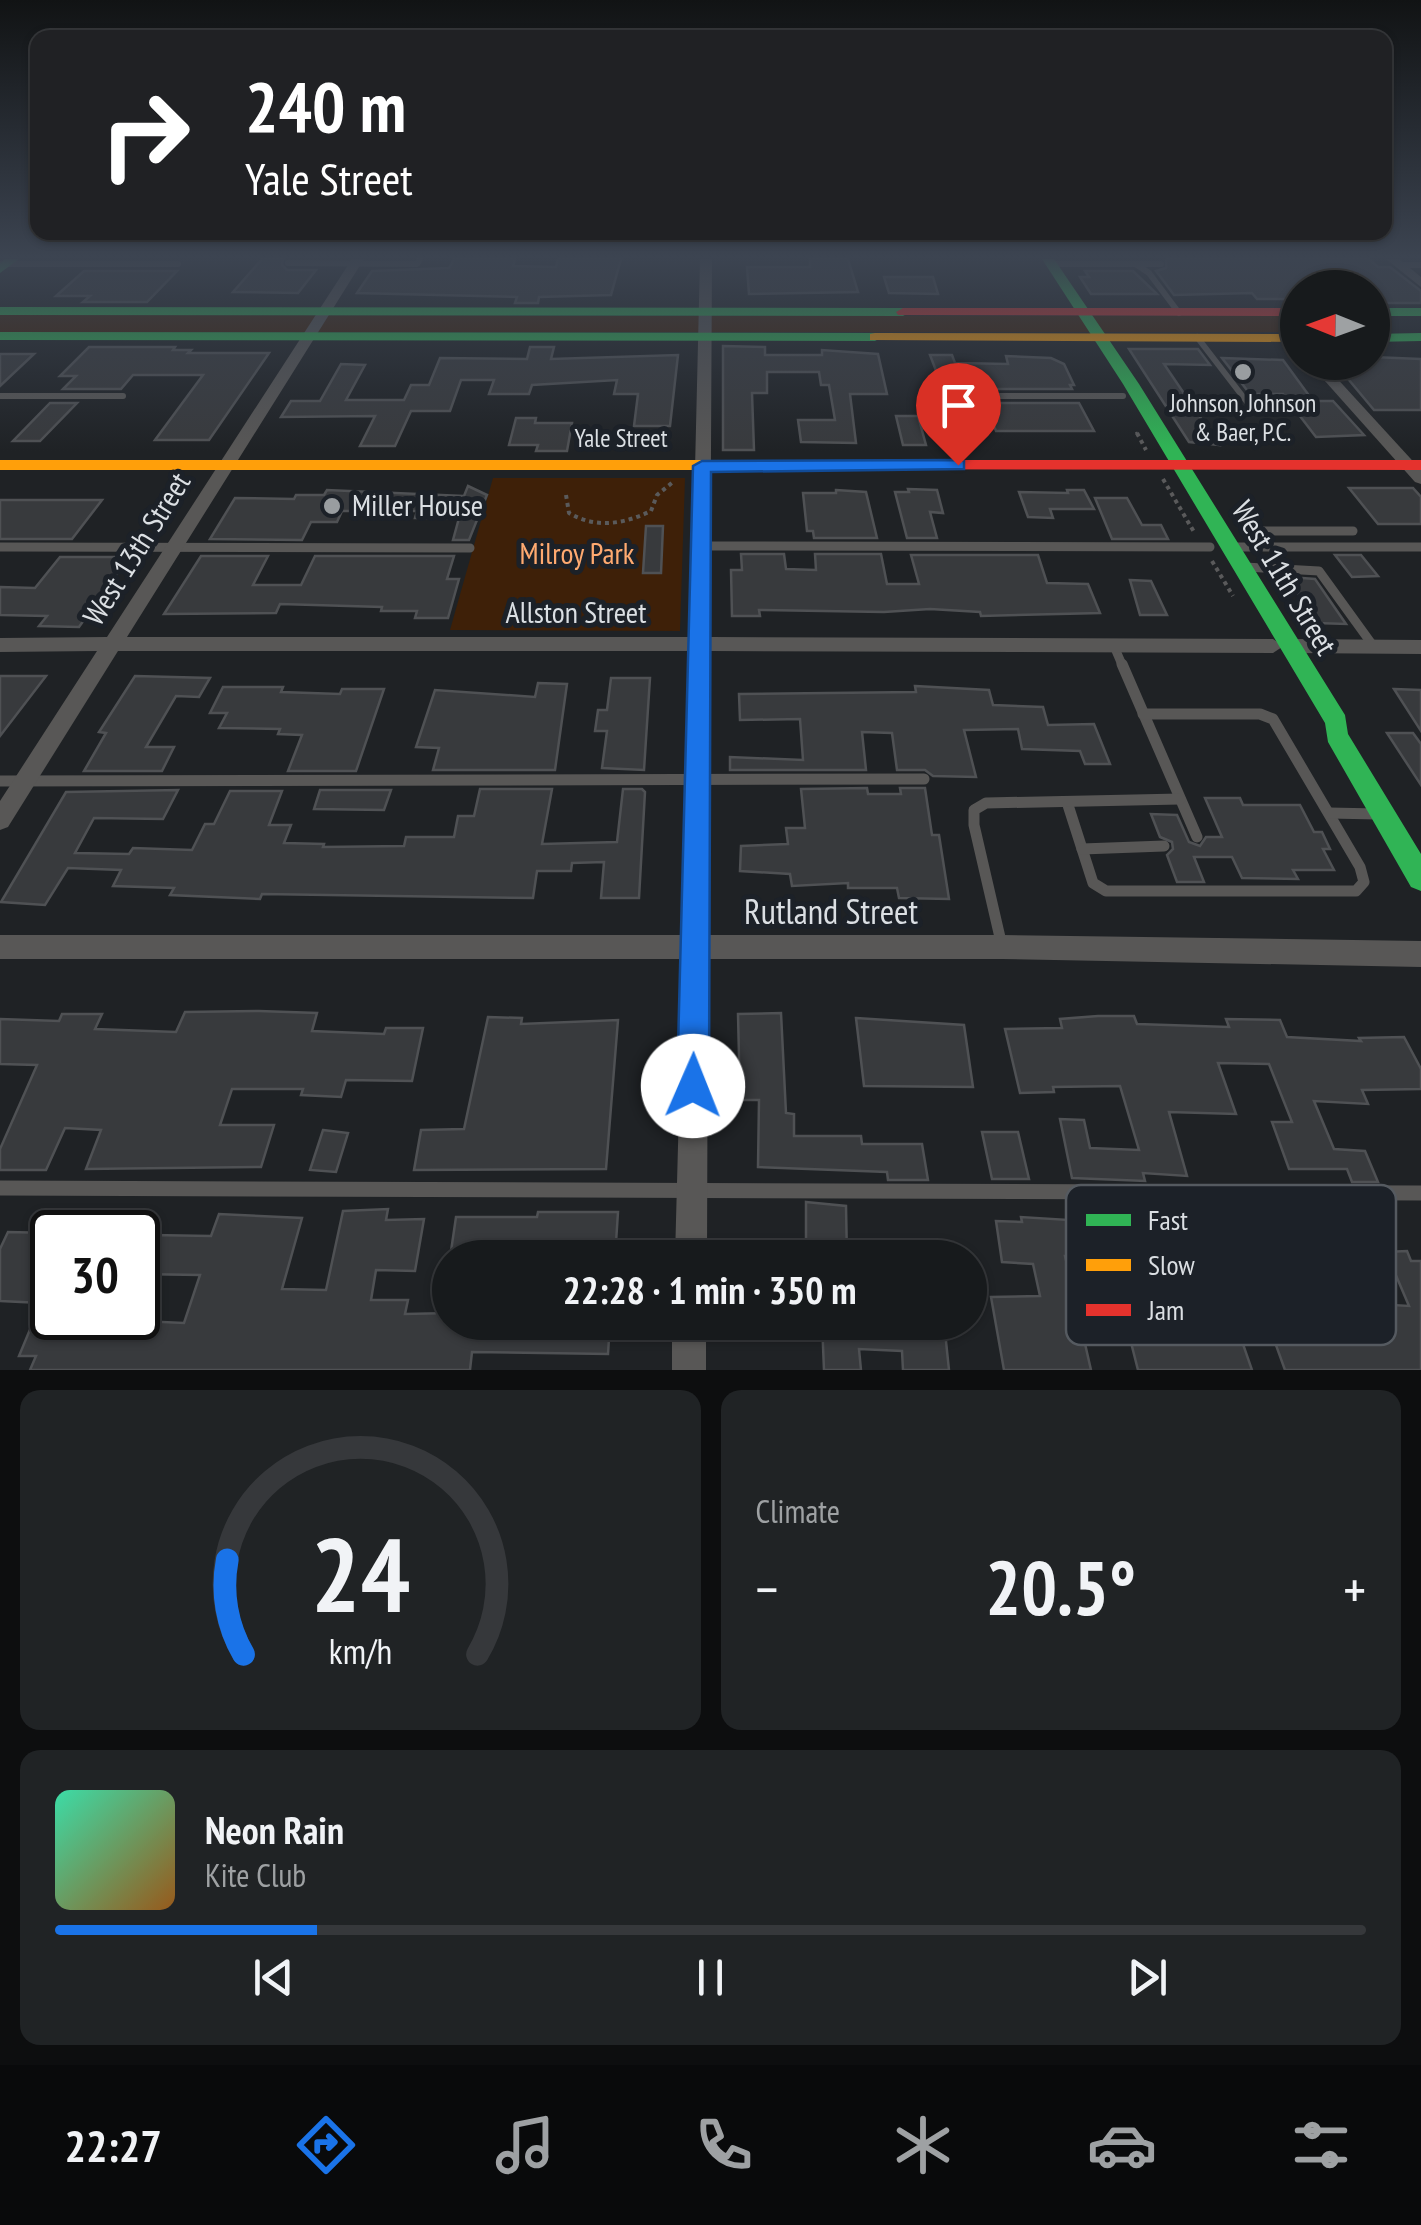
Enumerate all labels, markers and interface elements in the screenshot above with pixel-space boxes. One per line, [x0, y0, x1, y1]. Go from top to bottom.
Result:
text: 240 m [245, 61, 406, 151]
icon: right [80, 70, 210, 200]
text: Yale Street [245, 149, 413, 207]
north arrow [1280, 270, 1390, 380]
map controls [1280, 270, 1390, 380]
marker: Johnson, Johnson & Baer, P.C. [1232, 361, 1254, 383]
pin [916, 363, 1001, 466]
icon: arrive [931, 378, 986, 433]
place label: Johnson, Johnson & Baer, P.C. [1169, 387, 1316, 448]
street label: Yale Street [574, 422, 668, 454]
street label: West 13th Street [73, 464, 199, 632]
place label: Miller House [352, 485, 483, 524]
street label: West 11th Street [1224, 493, 1347, 662]
marker: Miller House [321, 495, 343, 517]
park label: Milroy Park [520, 533, 635, 572]
street label: Allston Street [506, 592, 647, 631]
street label: Rutland Street [744, 888, 918, 934]
position arrow [641, 1034, 745, 1138]
legend [1066, 1185, 1396, 1345]
text: Fast [1148, 1201, 1188, 1238]
speed limit sign: 30 [30, 1210, 160, 1340]
text: Slow [1148, 1246, 1195, 1283]
text: 22:28 · 1 min · 350 m [563, 1265, 856, 1314]
text: Jam [1147, 1291, 1184, 1328]
text: Climate [756, 1490, 840, 1532]
text: 24 [311, 1506, 410, 1641]
text: 20.5° [985, 1539, 1136, 1636]
text: − [756, 1553, 778, 1624]
text: + [1343, 1553, 1366, 1624]
text: km/h [329, 1628, 392, 1674]
text: Neon Rain [205, 1805, 344, 1854]
text: Kite Club [205, 1854, 306, 1896]
icon: previous [246, 1950, 301, 2005]
icon: pause [683, 1950, 738, 2005]
icon: next [1120, 1950, 1175, 2005]
icon: directions [291, 2110, 361, 2180]
icon: music [490, 2110, 560, 2180]
icon: phone [689, 2110, 759, 2180]
icon: climate [888, 2110, 958, 2180]
icon: car [1087, 2110, 1157, 2180]
icon: filters [1286, 2110, 1356, 2180]
text: 22:27 [65, 2116, 162, 2174]

